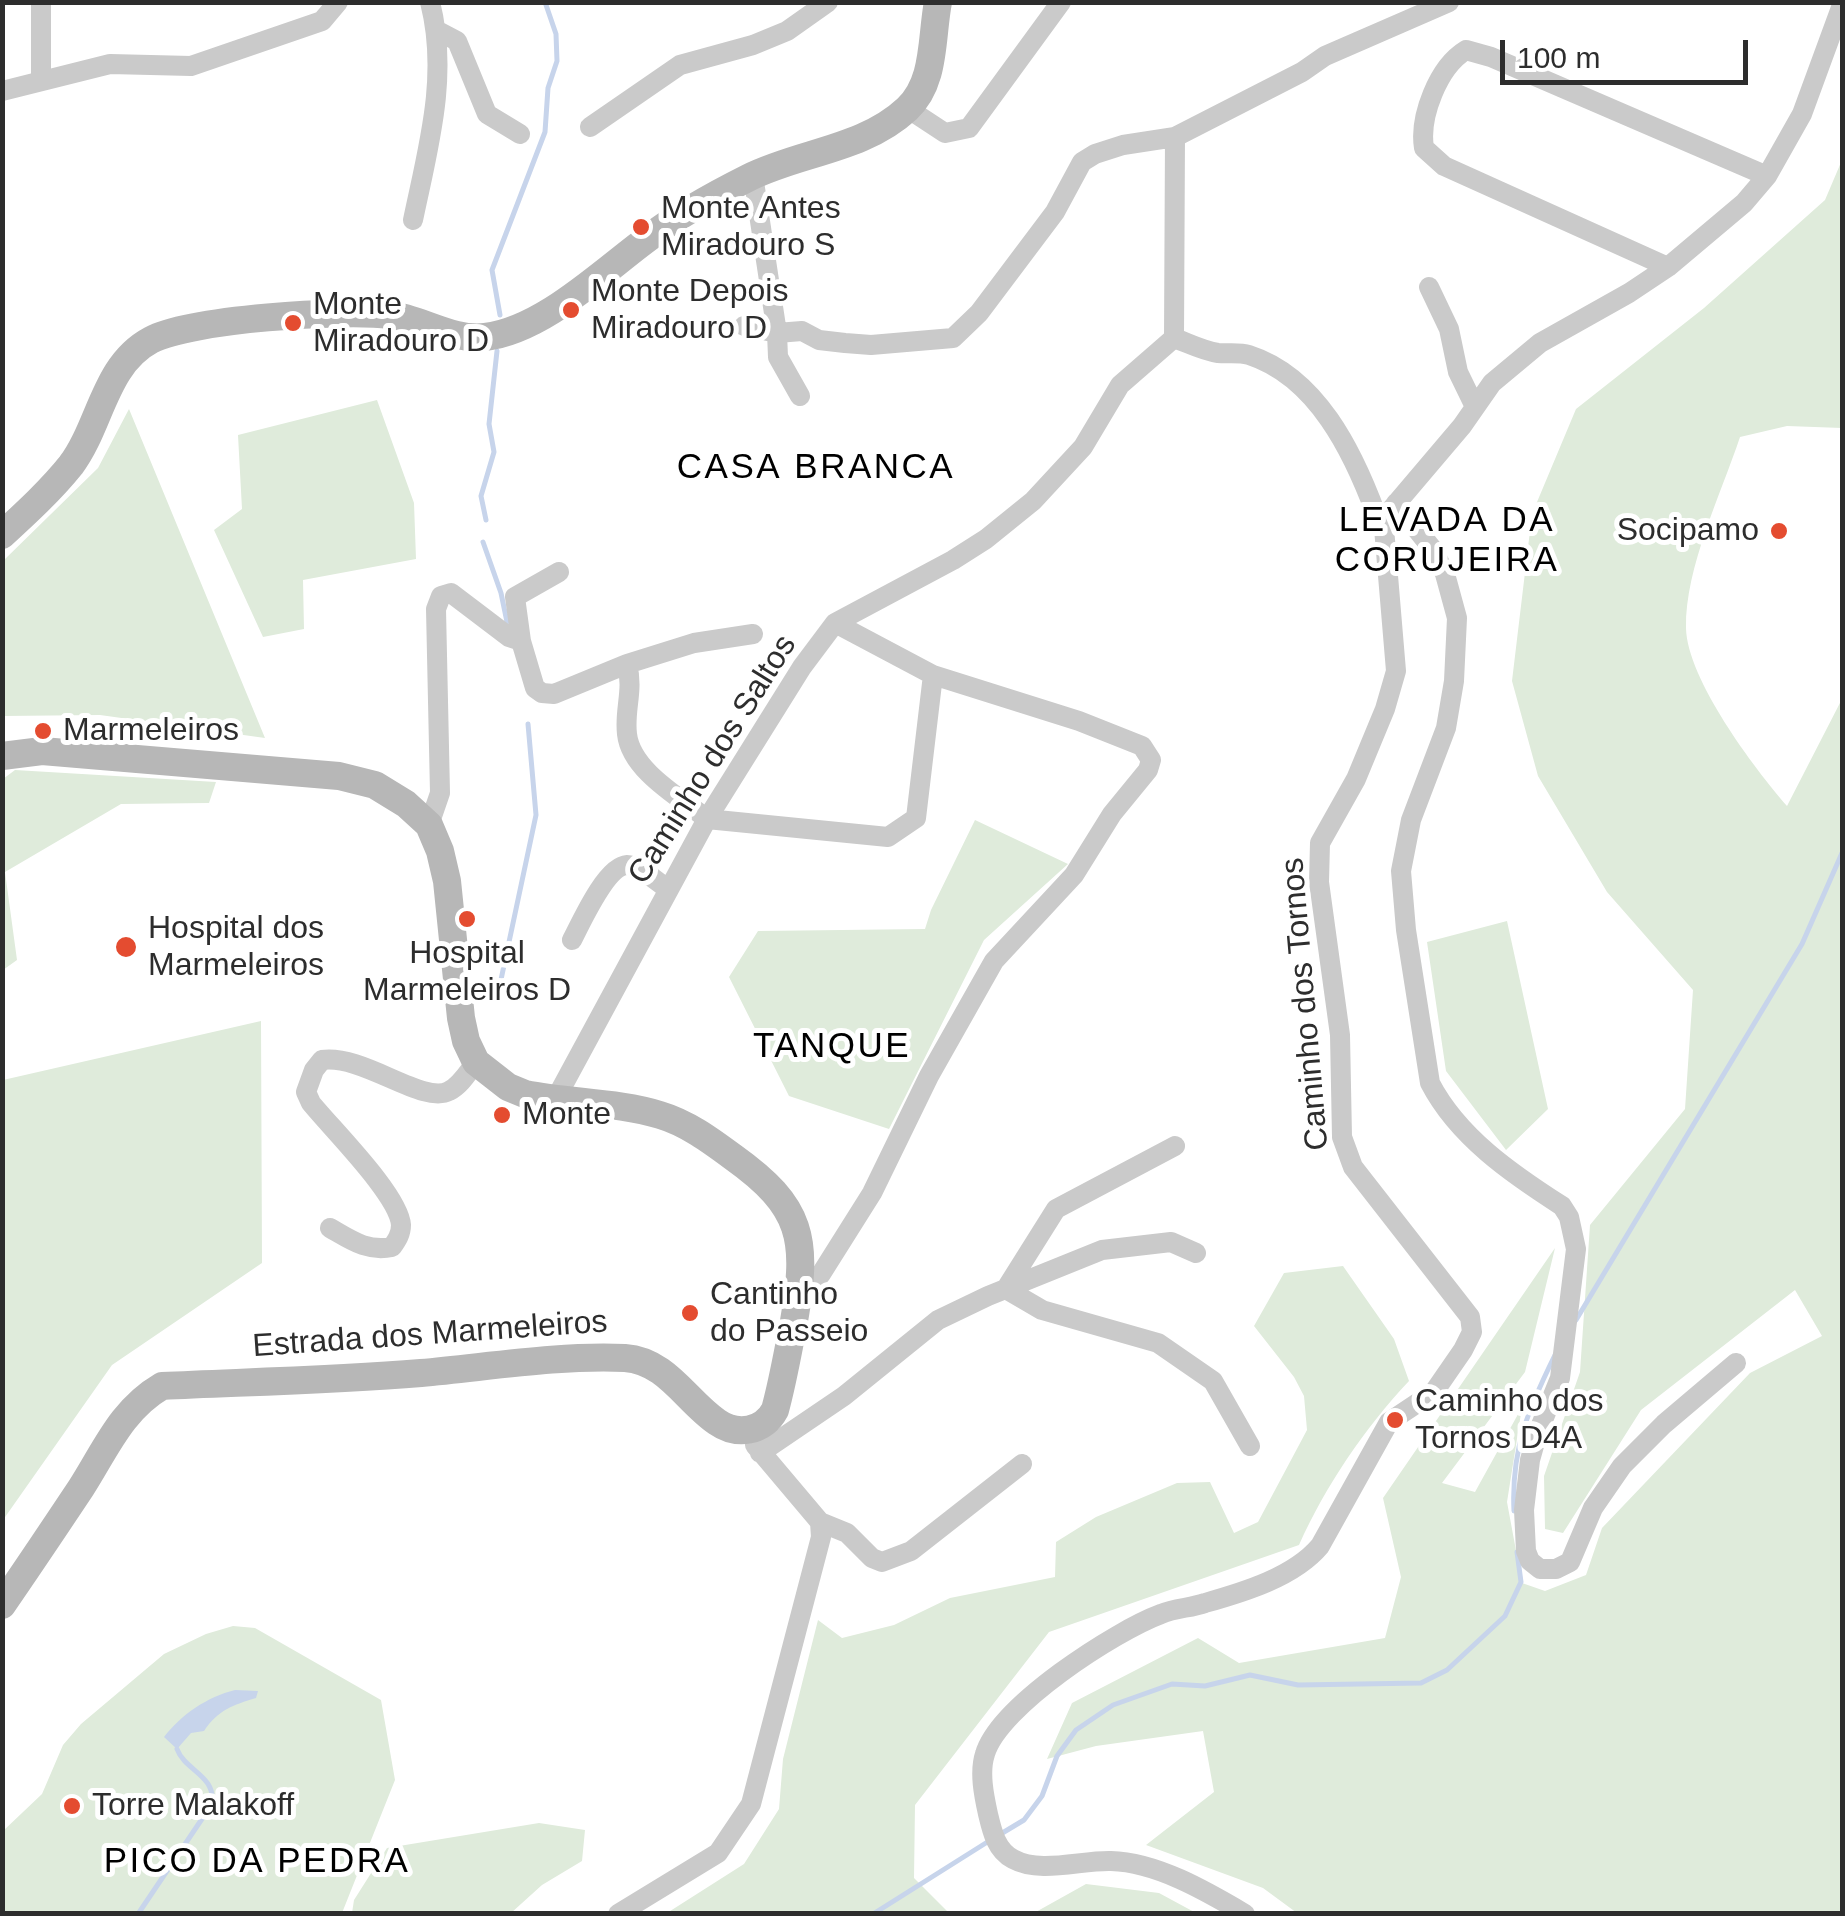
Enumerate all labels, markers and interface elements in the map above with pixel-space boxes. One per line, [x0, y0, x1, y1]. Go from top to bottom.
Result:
scale bar [1505, 20, 1752, 82]
text: 100 m [1517, 41, 1600, 74]
place label: Monte Antes Miradouro S [661, 190, 841, 265]
marker: Monte Antes Miradouro S [630, 216, 652, 238]
place label: Monte Depois Miradouro D [591, 273, 788, 348]
place label: Monte Miradouro D [313, 286, 489, 361]
marker: Monte Depois Miradouro D [560, 299, 582, 321]
marker: Monte Miradouro D [282, 312, 304, 334]
district label: CASA BRANCA [677, 447, 955, 489]
district label: LEVADA DA CORUJEIRA [1335, 500, 1559, 582]
place label: Socipamo [1617, 512, 1759, 550]
marker: Socipamo [1768, 520, 1790, 542]
street label: Caminho dos Saltos [621, 628, 805, 892]
place label: Marmeleiros [63, 712, 239, 750]
marker: Marmeleiros [32, 720, 54, 742]
street label: Caminho dos Tornos [1274, 856, 1338, 1152]
marker: Hospital Marmeleiros D [456, 908, 478, 930]
place label: Hospital dos Marmeleiros [148, 910, 324, 985]
marker: Hospital dos Marmeleiros [113, 934, 139, 960]
place label: Hospital Marmeleiros D [363, 935, 571, 1010]
district label: TANQUE [753, 1026, 911, 1068]
place label: Monte [522, 1096, 611, 1134]
marker: Monte [491, 1104, 513, 1126]
place label: Cantinho do Passeio [710, 1276, 868, 1351]
marker: Cantinho do Passeio [679, 1302, 701, 1324]
street label: Estrada dos Marmeleiros [251, 1303, 609, 1367]
place label: Caminho dos Tornos D4A [1415, 1383, 1604, 1458]
marker: Caminho dos Tornos D4A [1384, 1409, 1406, 1431]
place label: Torre Malakoff [92, 1787, 294, 1825]
marker: Torre Malakoff [61, 1795, 83, 1817]
district label: PICO DA PEDRA [104, 1841, 410, 1883]

